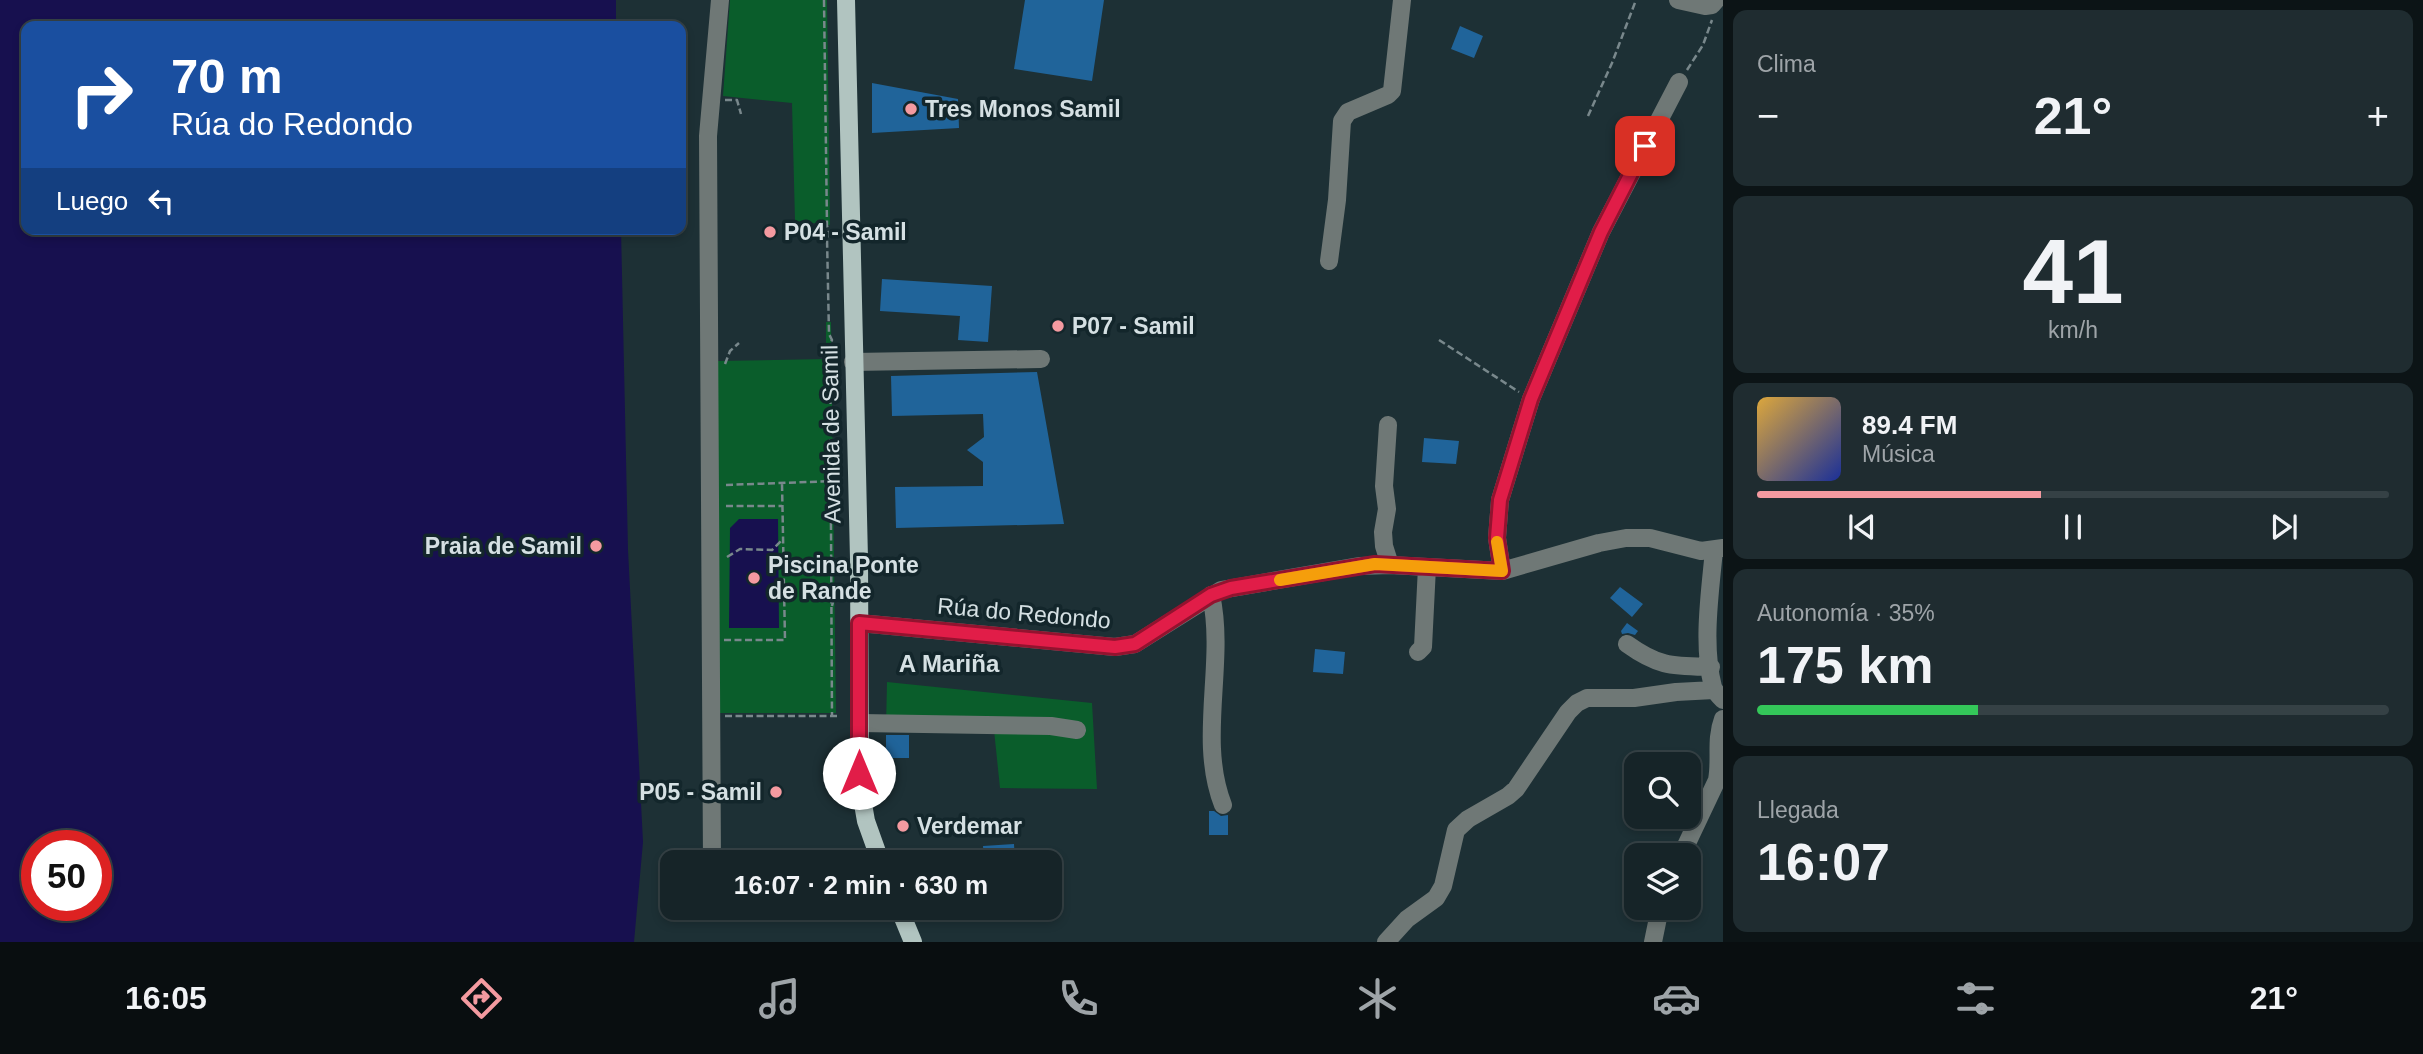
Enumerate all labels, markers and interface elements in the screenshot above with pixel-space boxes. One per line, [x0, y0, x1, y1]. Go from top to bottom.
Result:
icon: right [56, 49, 147, 140]
text: 70 m [171, 49, 283, 103]
text: Clima [1757, 51, 1816, 77]
text: 21° [2034, 87, 2112, 145]
text: − [1757, 95, 1779, 137]
text: + [2367, 95, 2389, 137]
place label: Tres Monos Samil [925, 96, 1121, 122]
marker: Tres Monos Samil [903, 101, 919, 117]
text: Rúa do Redondo [171, 106, 413, 142]
pin [1615, 116, 1675, 176]
icon: arrive [1626, 127, 1664, 165]
icon: left [142, 182, 180, 220]
text: Luego [56, 186, 128, 216]
place label: P04 - Samil [784, 219, 907, 245]
text: 41 [2022, 221, 2124, 322]
marker: P04 - Samil [762, 224, 778, 240]
place label: P07 - Samil [1072, 313, 1195, 339]
text: km/h [2048, 317, 2098, 343]
marker: P07 - Samil [1050, 318, 1066, 334]
street label: Avenida de Samil [816, 344, 846, 524]
text: 89.4 FM [1862, 410, 1957, 440]
text: Música [1862, 441, 1935, 467]
icon: previous [1843, 508, 1881, 546]
icon: pause [2054, 508, 2092, 546]
icon: next [2265, 508, 2303, 546]
place label: Praia de Samil [425, 533, 582, 559]
marker: Praia de Samil [588, 538, 604, 554]
place label: Piscina Ponte de Rande [768, 552, 919, 604]
marker: Piscina Ponte de Rande [746, 570, 762, 586]
street label: Rúa do Redondo [936, 592, 1112, 634]
text: Autonomía · 35% [1757, 600, 1935, 626]
text: 175 km [1757, 636, 1933, 694]
district label: A Mariña [899, 650, 1000, 677]
position arrow [822, 736, 896, 810]
map controls [1624, 752, 1701, 920]
button: search [1624, 752, 1701, 829]
place label: P05 - Samil [639, 779, 762, 805]
marker: P05 - Samil [768, 784, 784, 800]
text: Llegada [1757, 797, 1839, 823]
place label: Verdemar [917, 813, 1022, 839]
marker: Verdemar [895, 818, 911, 834]
speed limit sign: 50 [21, 830, 112, 921]
text: 16:07 [1757, 833, 1890, 891]
button: layers [1624, 843, 1701, 920]
text: 16:07 · 2 min · 630 m [734, 870, 988, 900]
icon: directions [457, 974, 506, 1023]
icon: music [755, 974, 804, 1023]
icon: phone [1054, 974, 1103, 1023]
icon: climate [1353, 974, 1402, 1023]
icon: car [1652, 974, 1701, 1023]
icon: filters [1951, 974, 2000, 1023]
text: 16:05 [125, 980, 207, 1016]
text: 21° [2250, 980, 2298, 1016]

